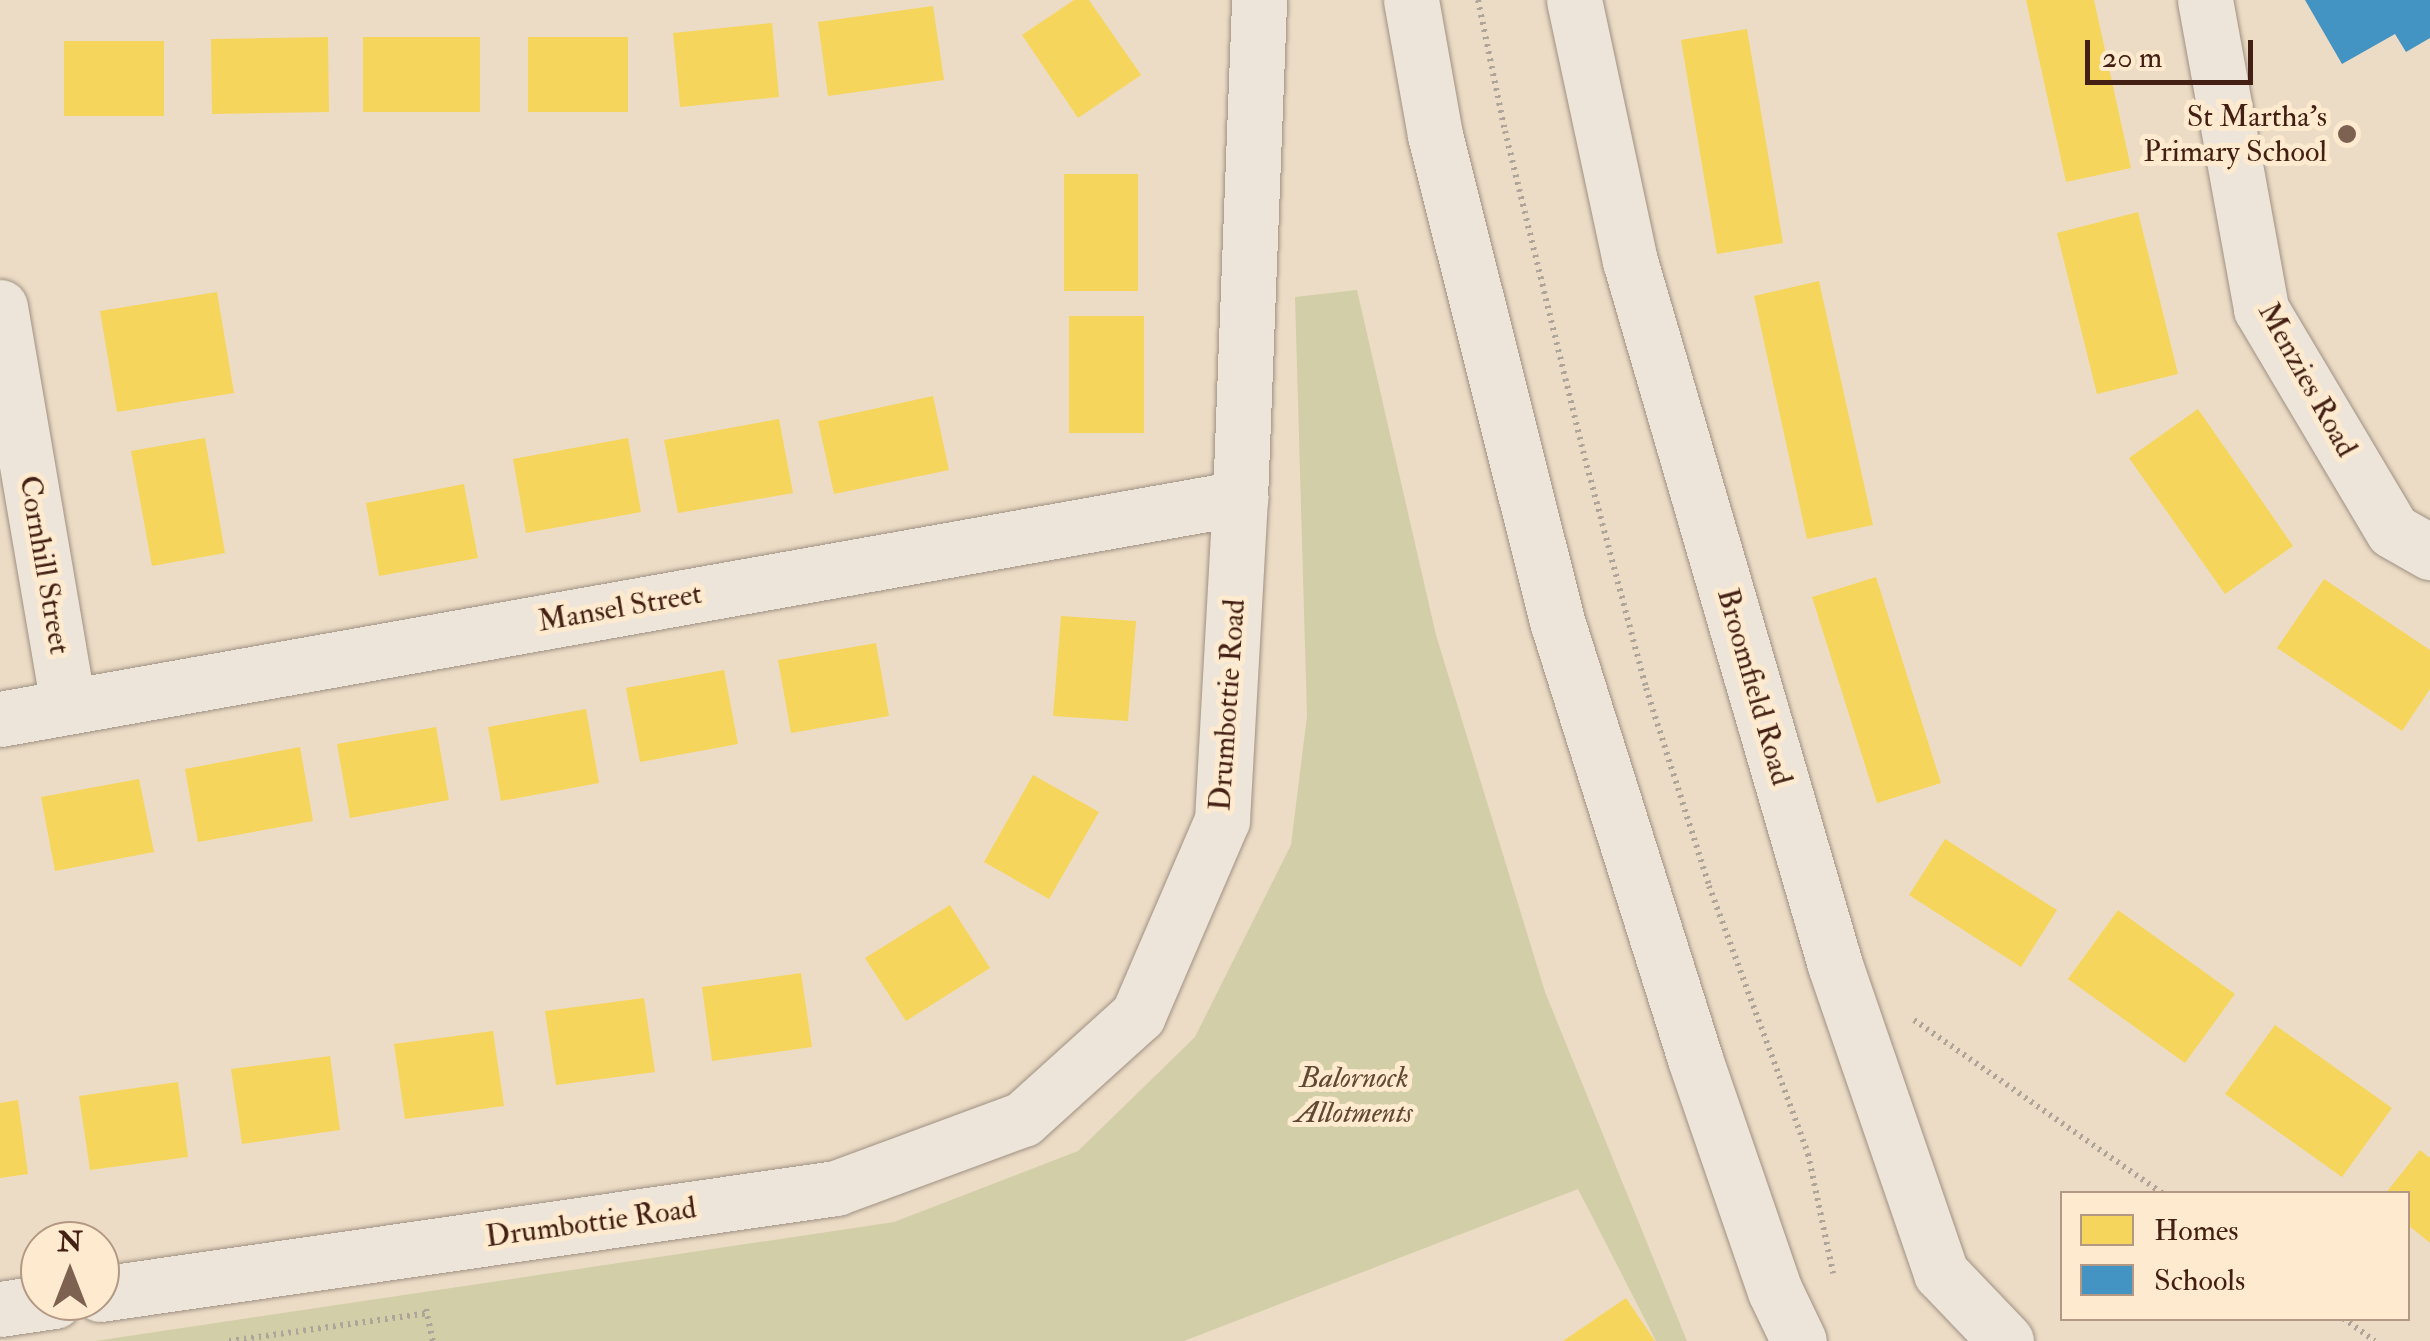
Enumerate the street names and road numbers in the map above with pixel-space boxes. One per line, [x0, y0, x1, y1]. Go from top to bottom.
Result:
street label: Menzies Road [2250, 297, 2364, 463]
street label: Cornhill Street [11, 473, 77, 657]
street label: Mansel Street [535, 576, 705, 640]
street label: Broomfield Road [1709, 584, 1799, 790]
street label: Drumbottie Road [1203, 598, 1253, 812]
street label: Drumbottie Road [483, 1190, 699, 1256]

